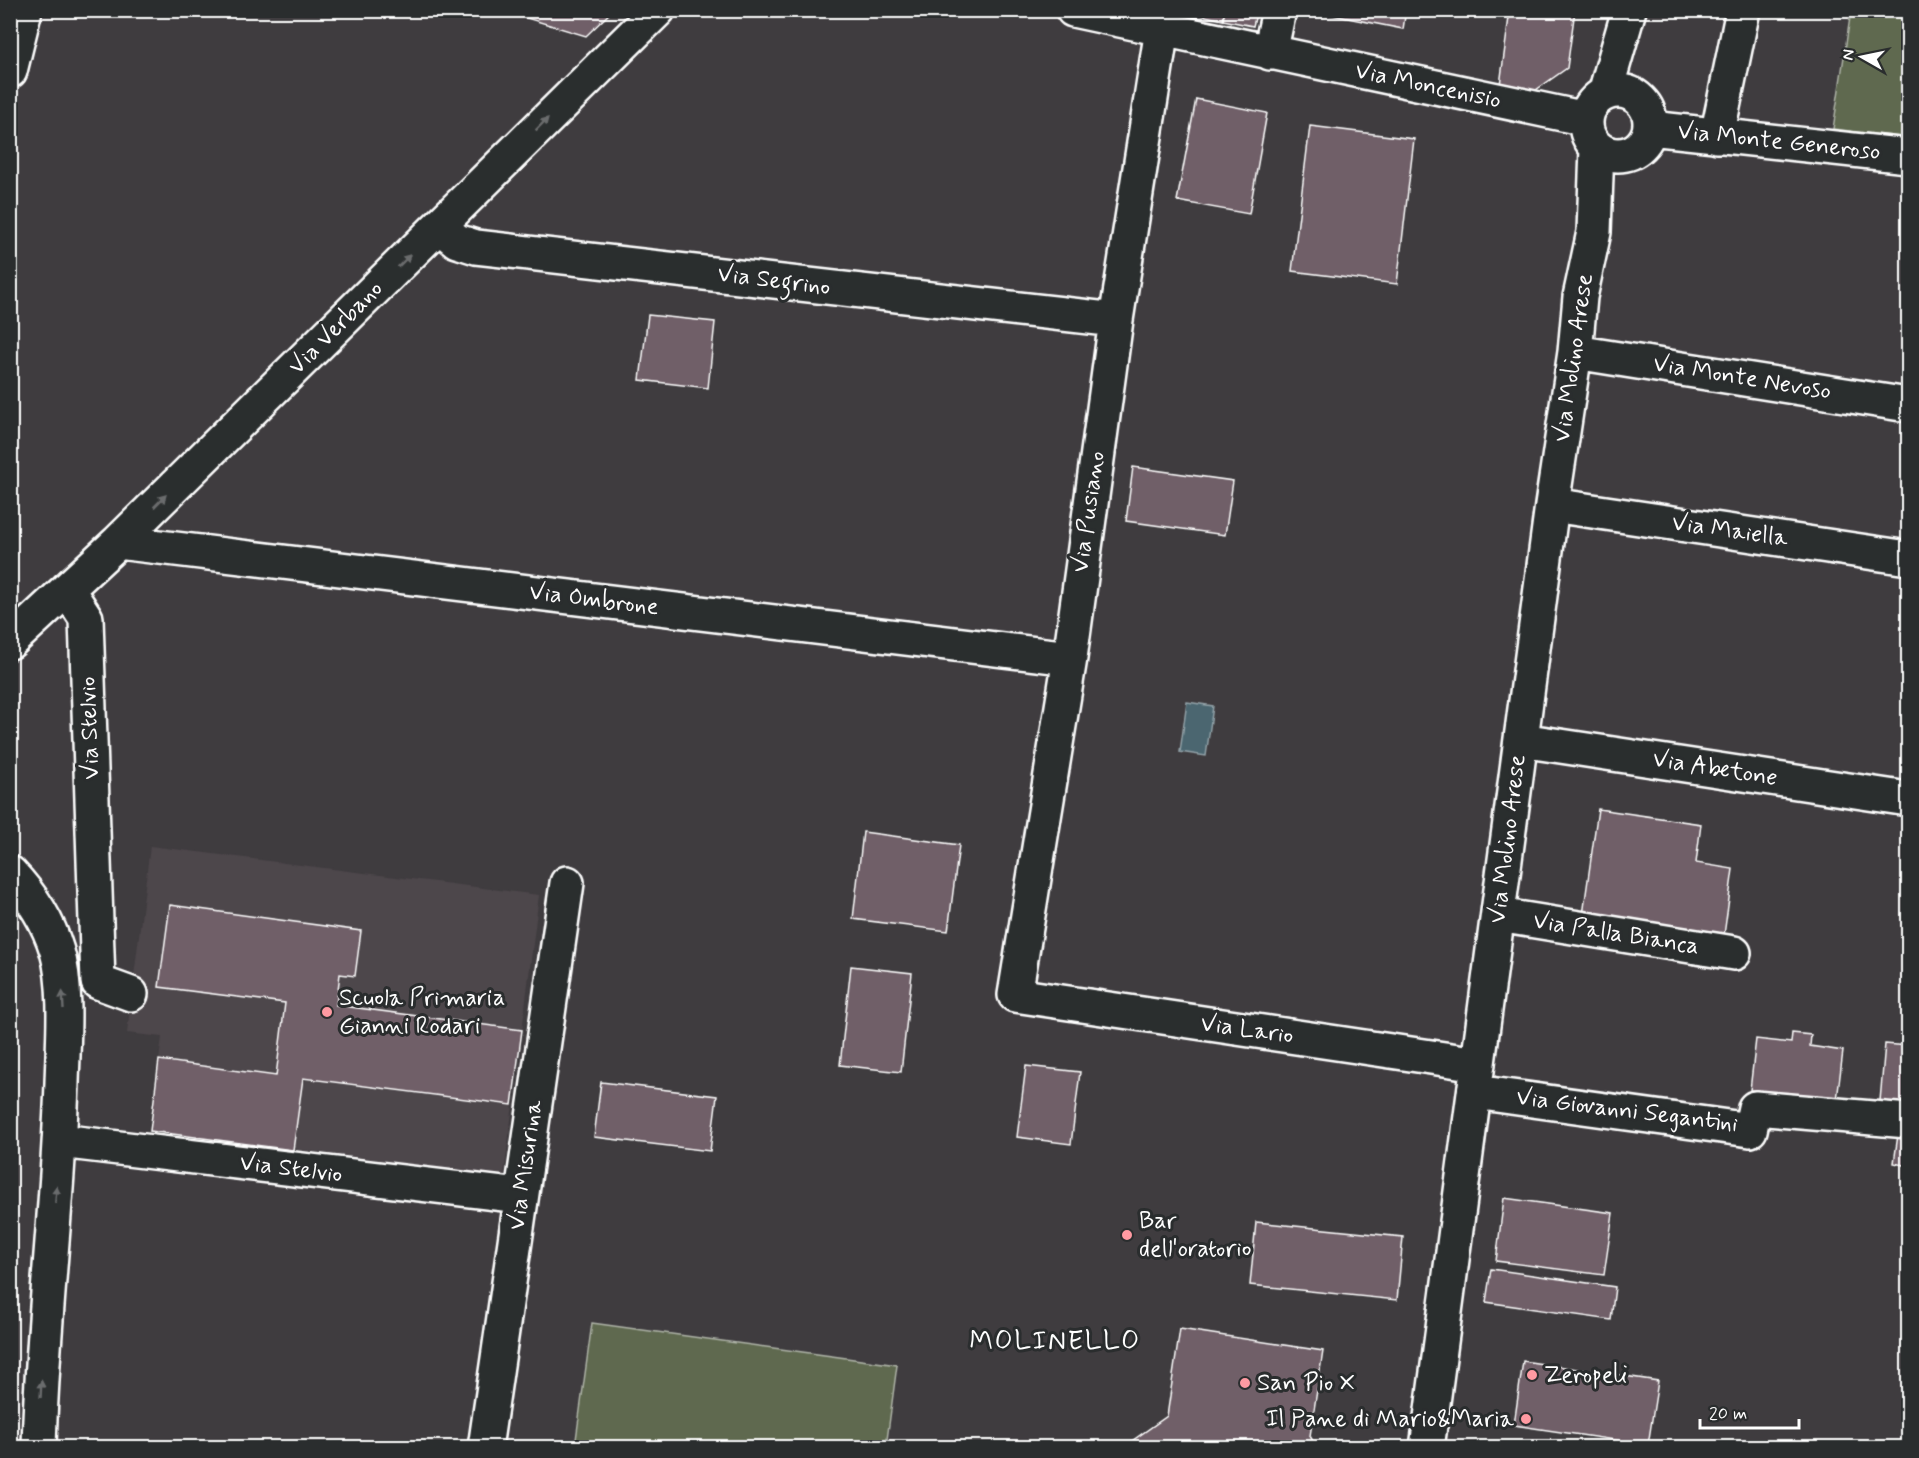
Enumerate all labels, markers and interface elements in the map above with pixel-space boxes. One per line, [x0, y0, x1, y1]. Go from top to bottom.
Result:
north arrow [1832, 27, 1892, 87]
text: N [1837, 48, 1860, 62]
street label: Via Moncenisio [1352, 55, 1504, 117]
street label: Via Monte Generoso [1676, 116, 1882, 168]
one-way arrow [535, 118, 549, 132]
one-way arrow [396, 255, 410, 269]
street label: Via Segrino [715, 259, 832, 306]
street label: Via Molino Arese [1547, 271, 1601, 444]
street label: Via Verbano [282, 274, 390, 382]
street label: Via Monte Nevoso [1651, 349, 1833, 407]
street label: Via Pusiano [1065, 449, 1113, 575]
one-way arrow [152, 494, 167, 508]
street label: Via Maiella [1670, 508, 1791, 555]
street label: Via Ombrone [527, 577, 661, 623]
street label: Via Stelvio [73, 676, 107, 780]
street label: Via Abetone [1650, 744, 1780, 794]
street label: Via Molino Arese [1482, 753, 1534, 925]
street label: Via Palla Bianca [1531, 906, 1701, 962]
place label: Scuola Primaria Gianni Rodari [339, 983, 505, 1042]
one-way arrow [58, 990, 67, 1009]
marker: Scuola Primaria Gianni Rodari [320, 1005, 334, 1019]
street label: Via Lario [1199, 1008, 1295, 1052]
street label: Via Giovanni Segantini [1514, 1082, 1740, 1140]
street label: Via Misurina [502, 1097, 551, 1232]
street label: Via Stelvio [238, 1147, 344, 1191]
one-way arrow [51, 1185, 61, 1204]
place label: Bar dell'oratorio [1139, 1206, 1252, 1265]
marker: Bar dell'oratorio [1120, 1228, 1134, 1242]
district label: MOLINELLO [969, 1324, 1141, 1359]
place label: Zeropeli [1544, 1360, 1628, 1391]
place label: San Pio X [1257, 1368, 1355, 1399]
marker: Zeropeli [1525, 1368, 1539, 1382]
marker: San Pio X [1238, 1376, 1252, 1390]
one-way arrow [36, 1380, 45, 1399]
scale bar [1700, 1392, 1799, 1430]
text: 20 m [1709, 1402, 1747, 1426]
place label: Il Pane di Mario&Maria [1266, 1404, 1515, 1435]
marker: Il Pane di Mario&Maria [1519, 1412, 1533, 1426]

